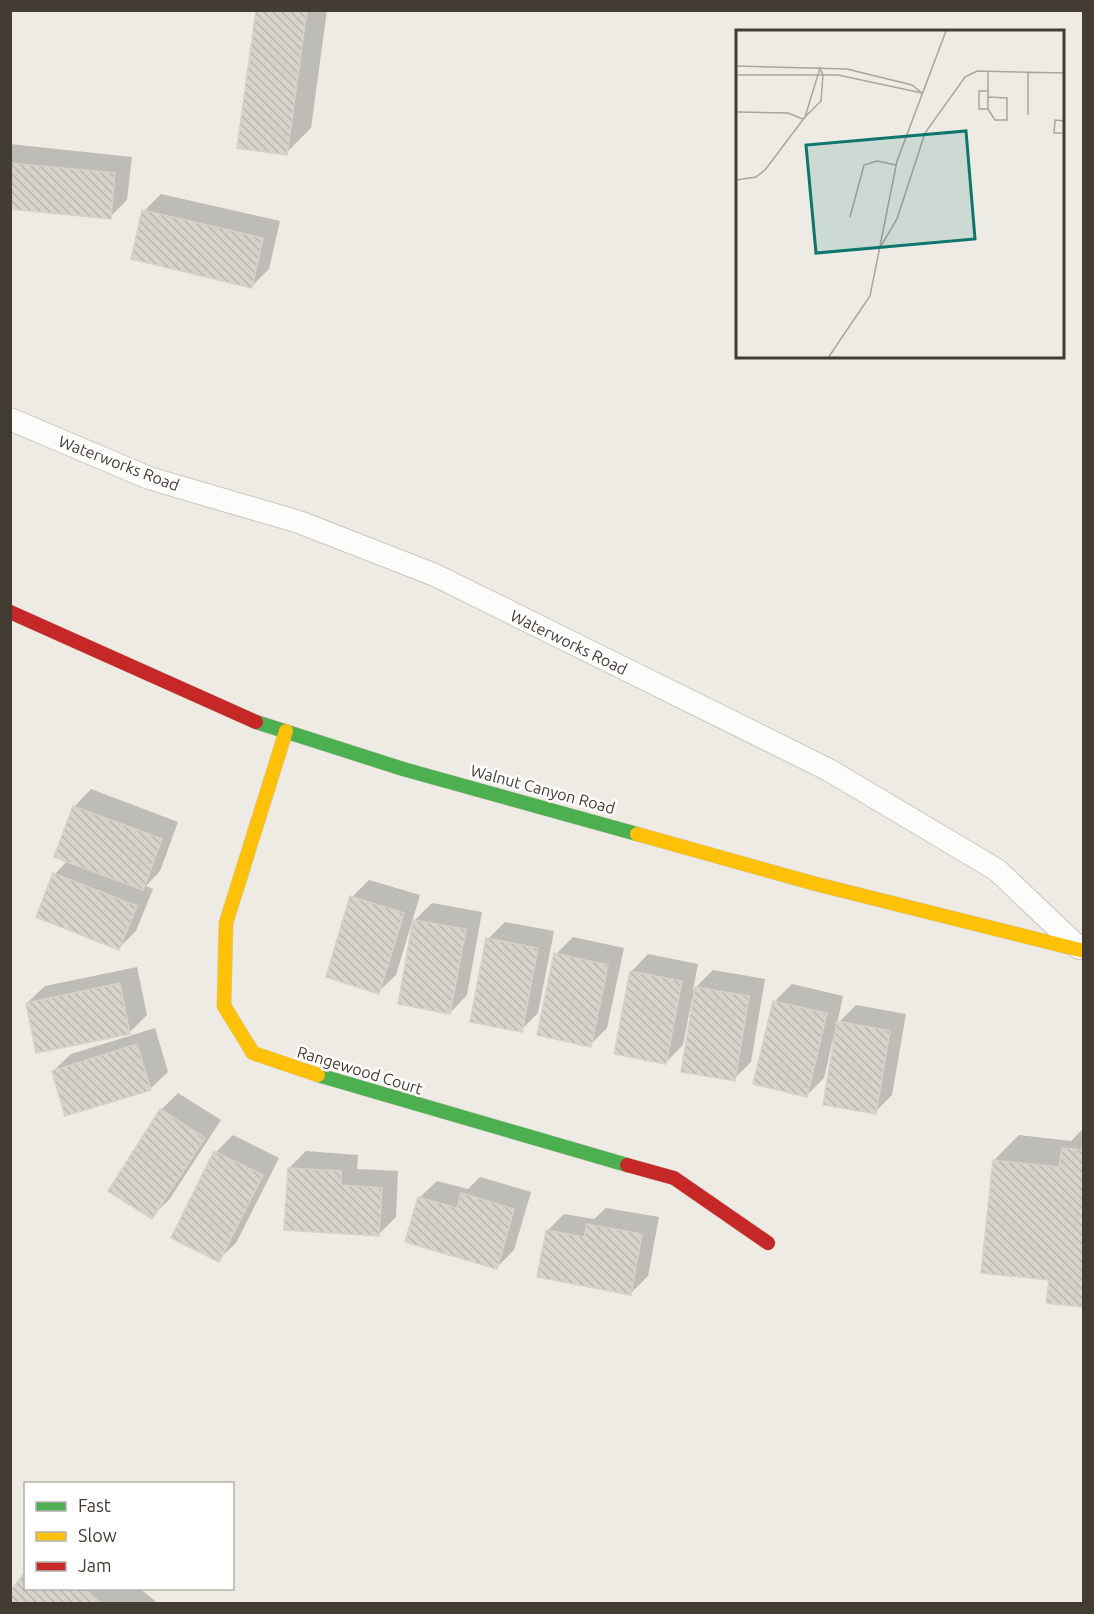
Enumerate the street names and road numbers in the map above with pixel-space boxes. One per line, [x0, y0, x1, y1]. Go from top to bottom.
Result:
street label: Waterworks Road [56, 432, 182, 494]
street label: Waterworks Road [508, 606, 630, 678]
street label: Walnut Canyon Road [469, 761, 617, 817]
street label: Rangewood Court [295, 1042, 426, 1098]

